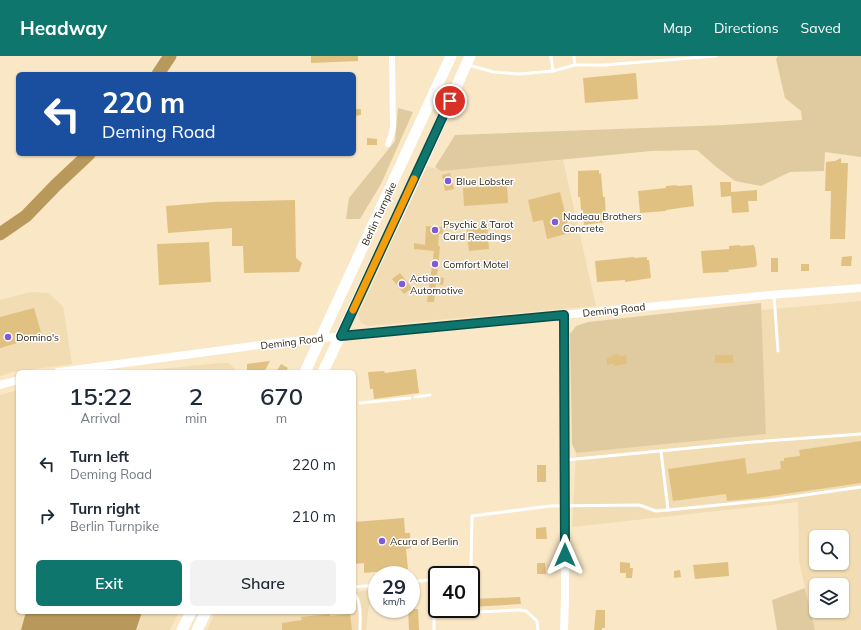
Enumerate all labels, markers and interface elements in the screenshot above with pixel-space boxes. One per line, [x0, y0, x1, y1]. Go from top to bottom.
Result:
text: Headway [20, 16, 107, 40]
text: Map [663, 19, 692, 37]
text: Directions [714, 19, 779, 37]
text: Saved [801, 19, 841, 37]
pin [433, 84, 467, 118]
text: 220 m [102, 85, 185, 120]
icon: left [36, 88, 88, 140]
icon: arrive [439, 90, 461, 112]
text: Deming Road [102, 120, 216, 143]
place label: Blue Lobster [456, 175, 514, 188]
marker: Blue Lobster [443, 176, 453, 186]
street label: Berlin Turnpike [359, 180, 399, 248]
place label: Nadeau Brothers Concrete [563, 210, 642, 235]
marker: Nadeau Brothers Concrete [550, 217, 560, 227]
place label: Psychic & Tarot Card Readings [443, 218, 514, 243]
marker: Psychic & Tarot Card Readings [430, 225, 440, 235]
place label: Comfort Motel [443, 258, 508, 271]
marker: Comfort Motel [430, 259, 440, 269]
place label: Action Automotive [410, 272, 463, 297]
marker: Action Automotive [397, 279, 407, 289]
street label: Deming Road [582, 300, 646, 320]
place label: Domino's [16, 331, 59, 344]
marker: Domino's [3, 332, 13, 342]
street label: Deming Road [260, 332, 324, 352]
text: 15:22 [69, 381, 132, 411]
text: 2 [189, 381, 203, 411]
text: 670 [260, 381, 303, 411]
text: Arrival [81, 410, 120, 426]
text: min [185, 410, 207, 426]
text: m [276, 410, 287, 426]
text: Turn left [70, 447, 129, 466]
icon: left [36, 453, 58, 475]
text: 220 m [292, 455, 336, 474]
text: Deming Road [70, 466, 152, 482]
text: Turn right [70, 499, 140, 518]
icon: right [36, 505, 58, 527]
text: 210 m [292, 507, 336, 526]
text: Berlin Turnpike [70, 518, 159, 534]
map controls [809, 530, 849, 618]
button: search [809, 530, 849, 570]
position arrow [544, 534, 586, 576]
place label: Acura of Berlin [390, 535, 458, 548]
marker: Acura of Berlin [377, 536, 387, 546]
button: Exit [36, 560, 182, 606]
button: Share [190, 560, 336, 606]
speed limit sign: 40 [428, 566, 480, 618]
text: 29 [382, 574, 406, 599]
button: layers [809, 578, 849, 618]
text: km/h [383, 595, 405, 608]

